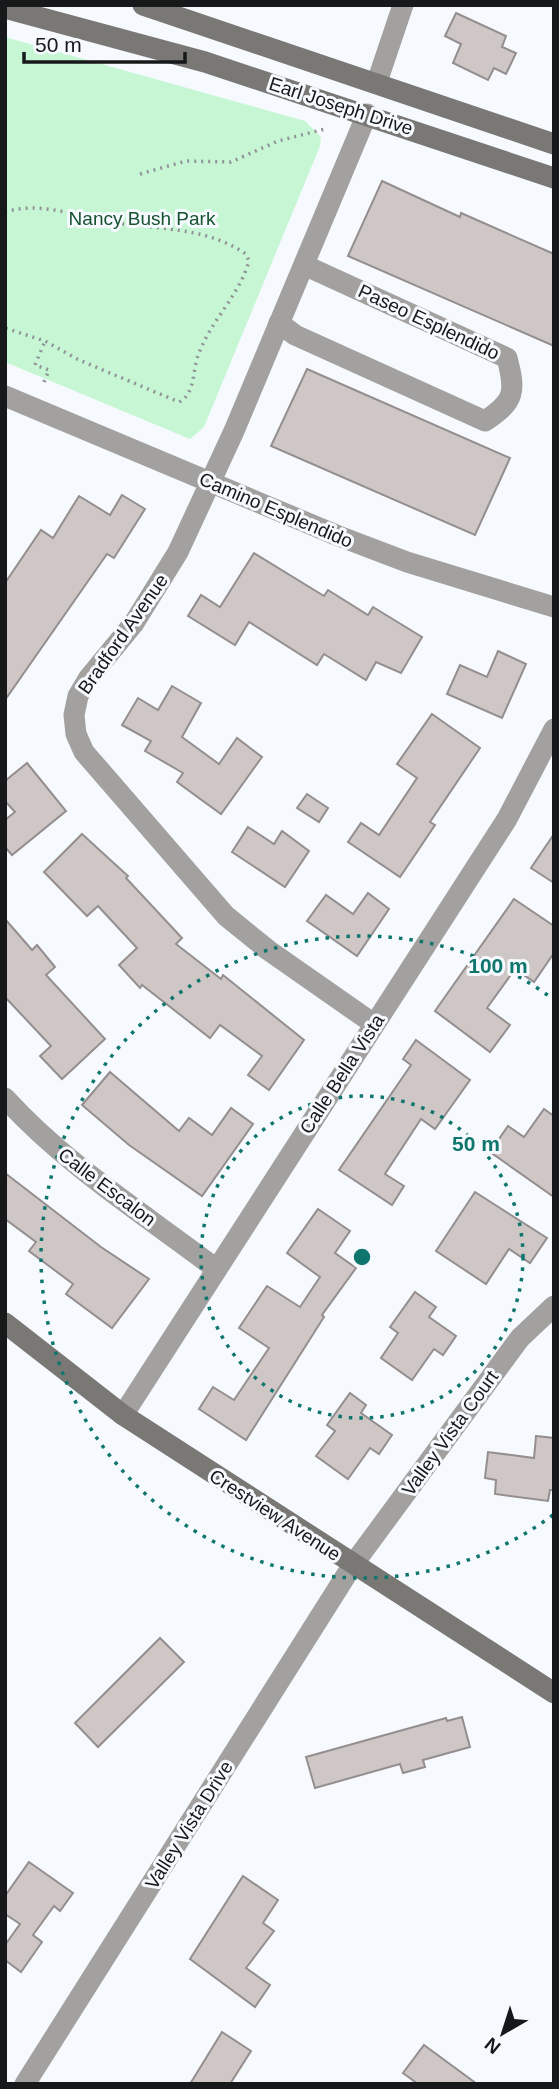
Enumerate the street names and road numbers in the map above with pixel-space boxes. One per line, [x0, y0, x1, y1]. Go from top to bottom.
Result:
street label: Earl Joseph Drive [266, 73, 416, 139]
street label: Paseo Esplendido [355, 280, 503, 364]
street label: Camino Esplendido [196, 468, 356, 552]
street label: Bradford Avenue [74, 570, 172, 698]
street label: Calle Bella Vista [296, 1010, 389, 1138]
street label: Calle Escalon [54, 1144, 160, 1230]
street label: Valley Vista Court [398, 1366, 503, 1500]
street label: Crestview Avenue [206, 1465, 344, 1565]
street label: Valley Vista Drive [141, 1757, 237, 1893]

